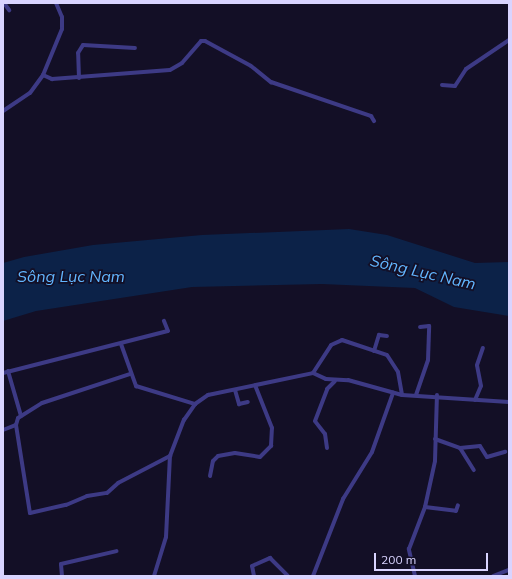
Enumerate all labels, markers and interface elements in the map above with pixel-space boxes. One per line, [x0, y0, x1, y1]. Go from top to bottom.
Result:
water label: Sông Lục Nam [368, 251, 478, 293]
water label: Sông Lục Nam [17, 266, 125, 286]
scale bar [376, 545, 490, 571]
text: 200 m [381, 552, 416, 567]

